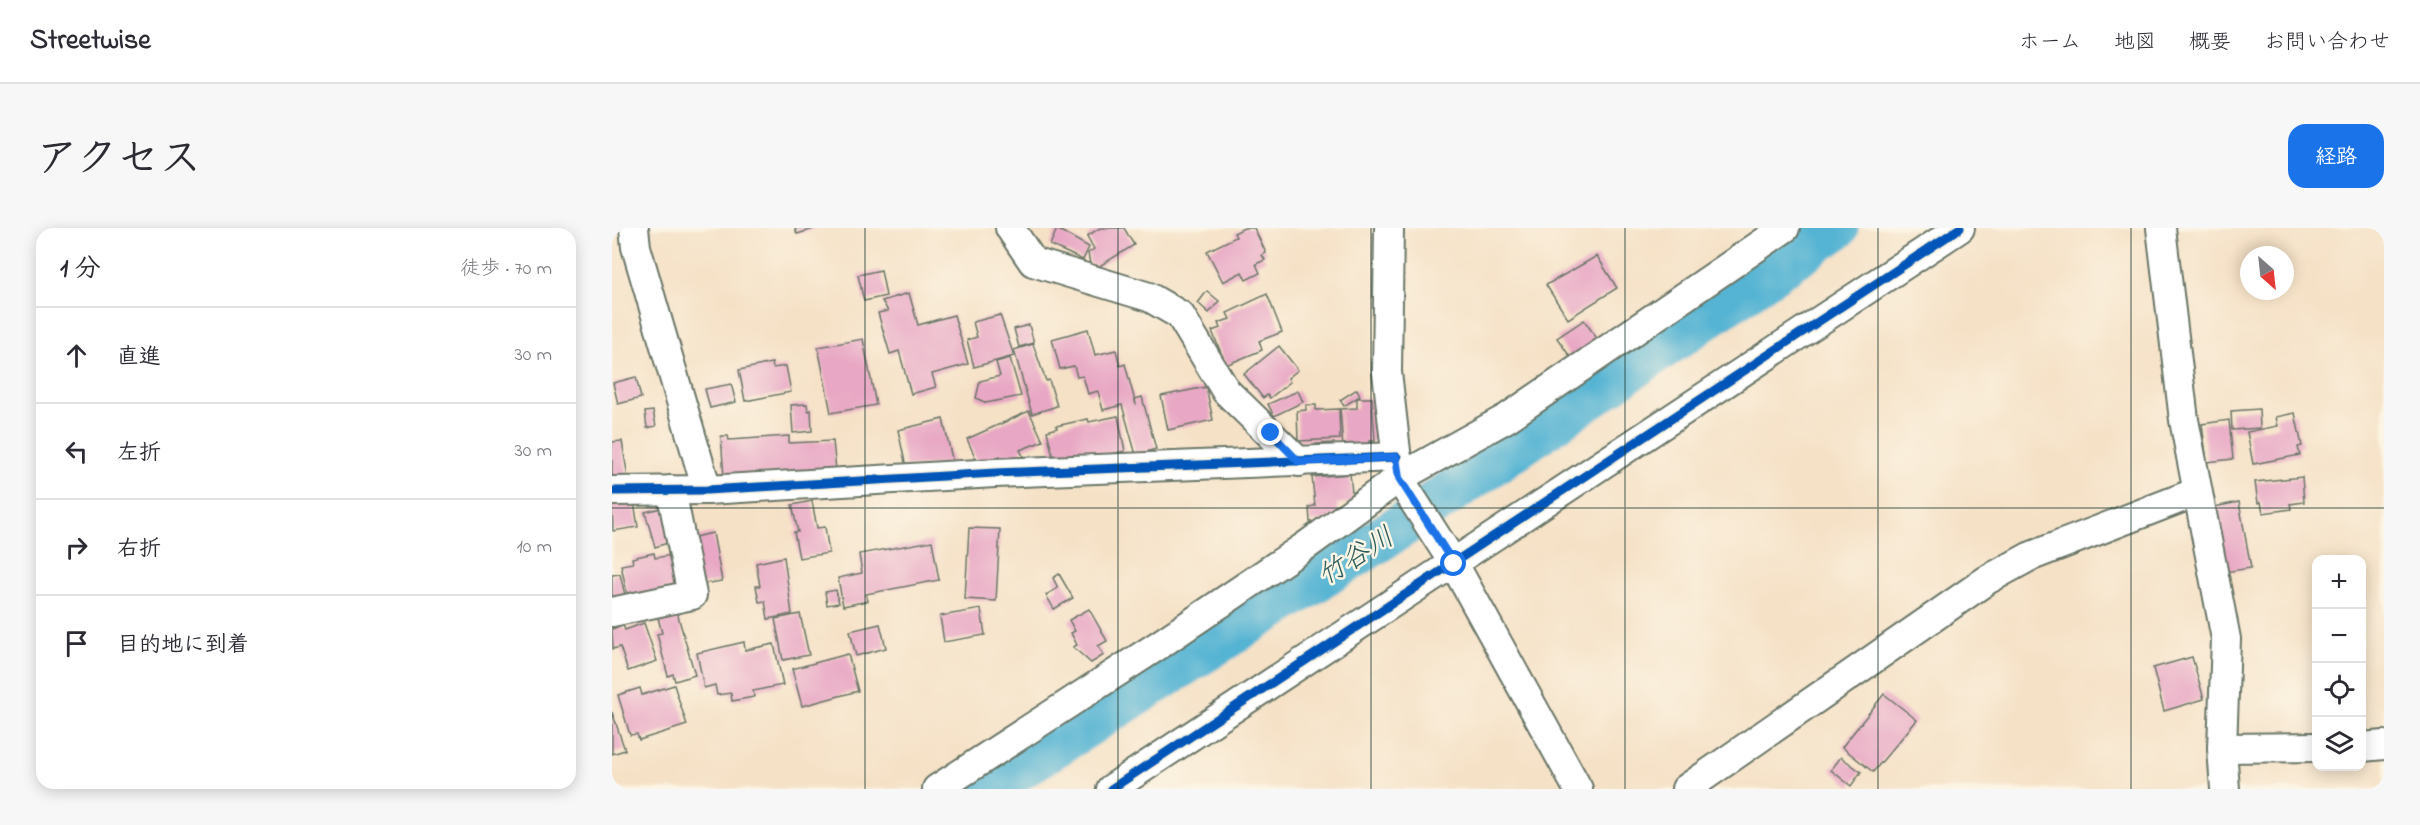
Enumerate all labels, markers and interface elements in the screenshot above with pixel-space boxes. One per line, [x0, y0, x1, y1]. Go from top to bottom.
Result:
text: Streetwise [30, 21, 151, 62]
text: ホーム [2019, 28, 2081, 58]
text: 地図 [2114, 28, 2156, 58]
text: 概要 [2189, 28, 2231, 58]
text: お問い合わせ [2264, 28, 2390, 58]
button: 経路 [2288, 124, 2384, 188]
text: アクセス [36, 130, 201, 191]
north arrow [2240, 246, 2294, 300]
text: 1 分 [60, 251, 101, 289]
text: 徒歩 · 70 m [460, 255, 552, 284]
icon: ahead [60, 339, 93, 372]
text: 30 m [515, 341, 552, 370]
text: 直進 [117, 342, 161, 374]
route end [1257, 419, 1283, 445]
icon: left [60, 435, 93, 468]
text: 30 m [515, 437, 552, 466]
text: 左折 [117, 438, 161, 470]
water label: 竹谷川 [1310, 518, 1403, 598]
icon: right [60, 531, 93, 564]
text: 10 m [516, 533, 552, 562]
text: 右折 [117, 534, 161, 566]
route start [1440, 550, 1466, 576]
map controls [2312, 555, 2366, 771]
button: + [2312, 555, 2366, 609]
button: − [2312, 609, 2366, 663]
icon: arrive [60, 627, 93, 660]
text: 目的地に到着 [117, 630, 249, 662]
button: locate [2312, 663, 2366, 717]
button: layers [2312, 717, 2366, 771]

